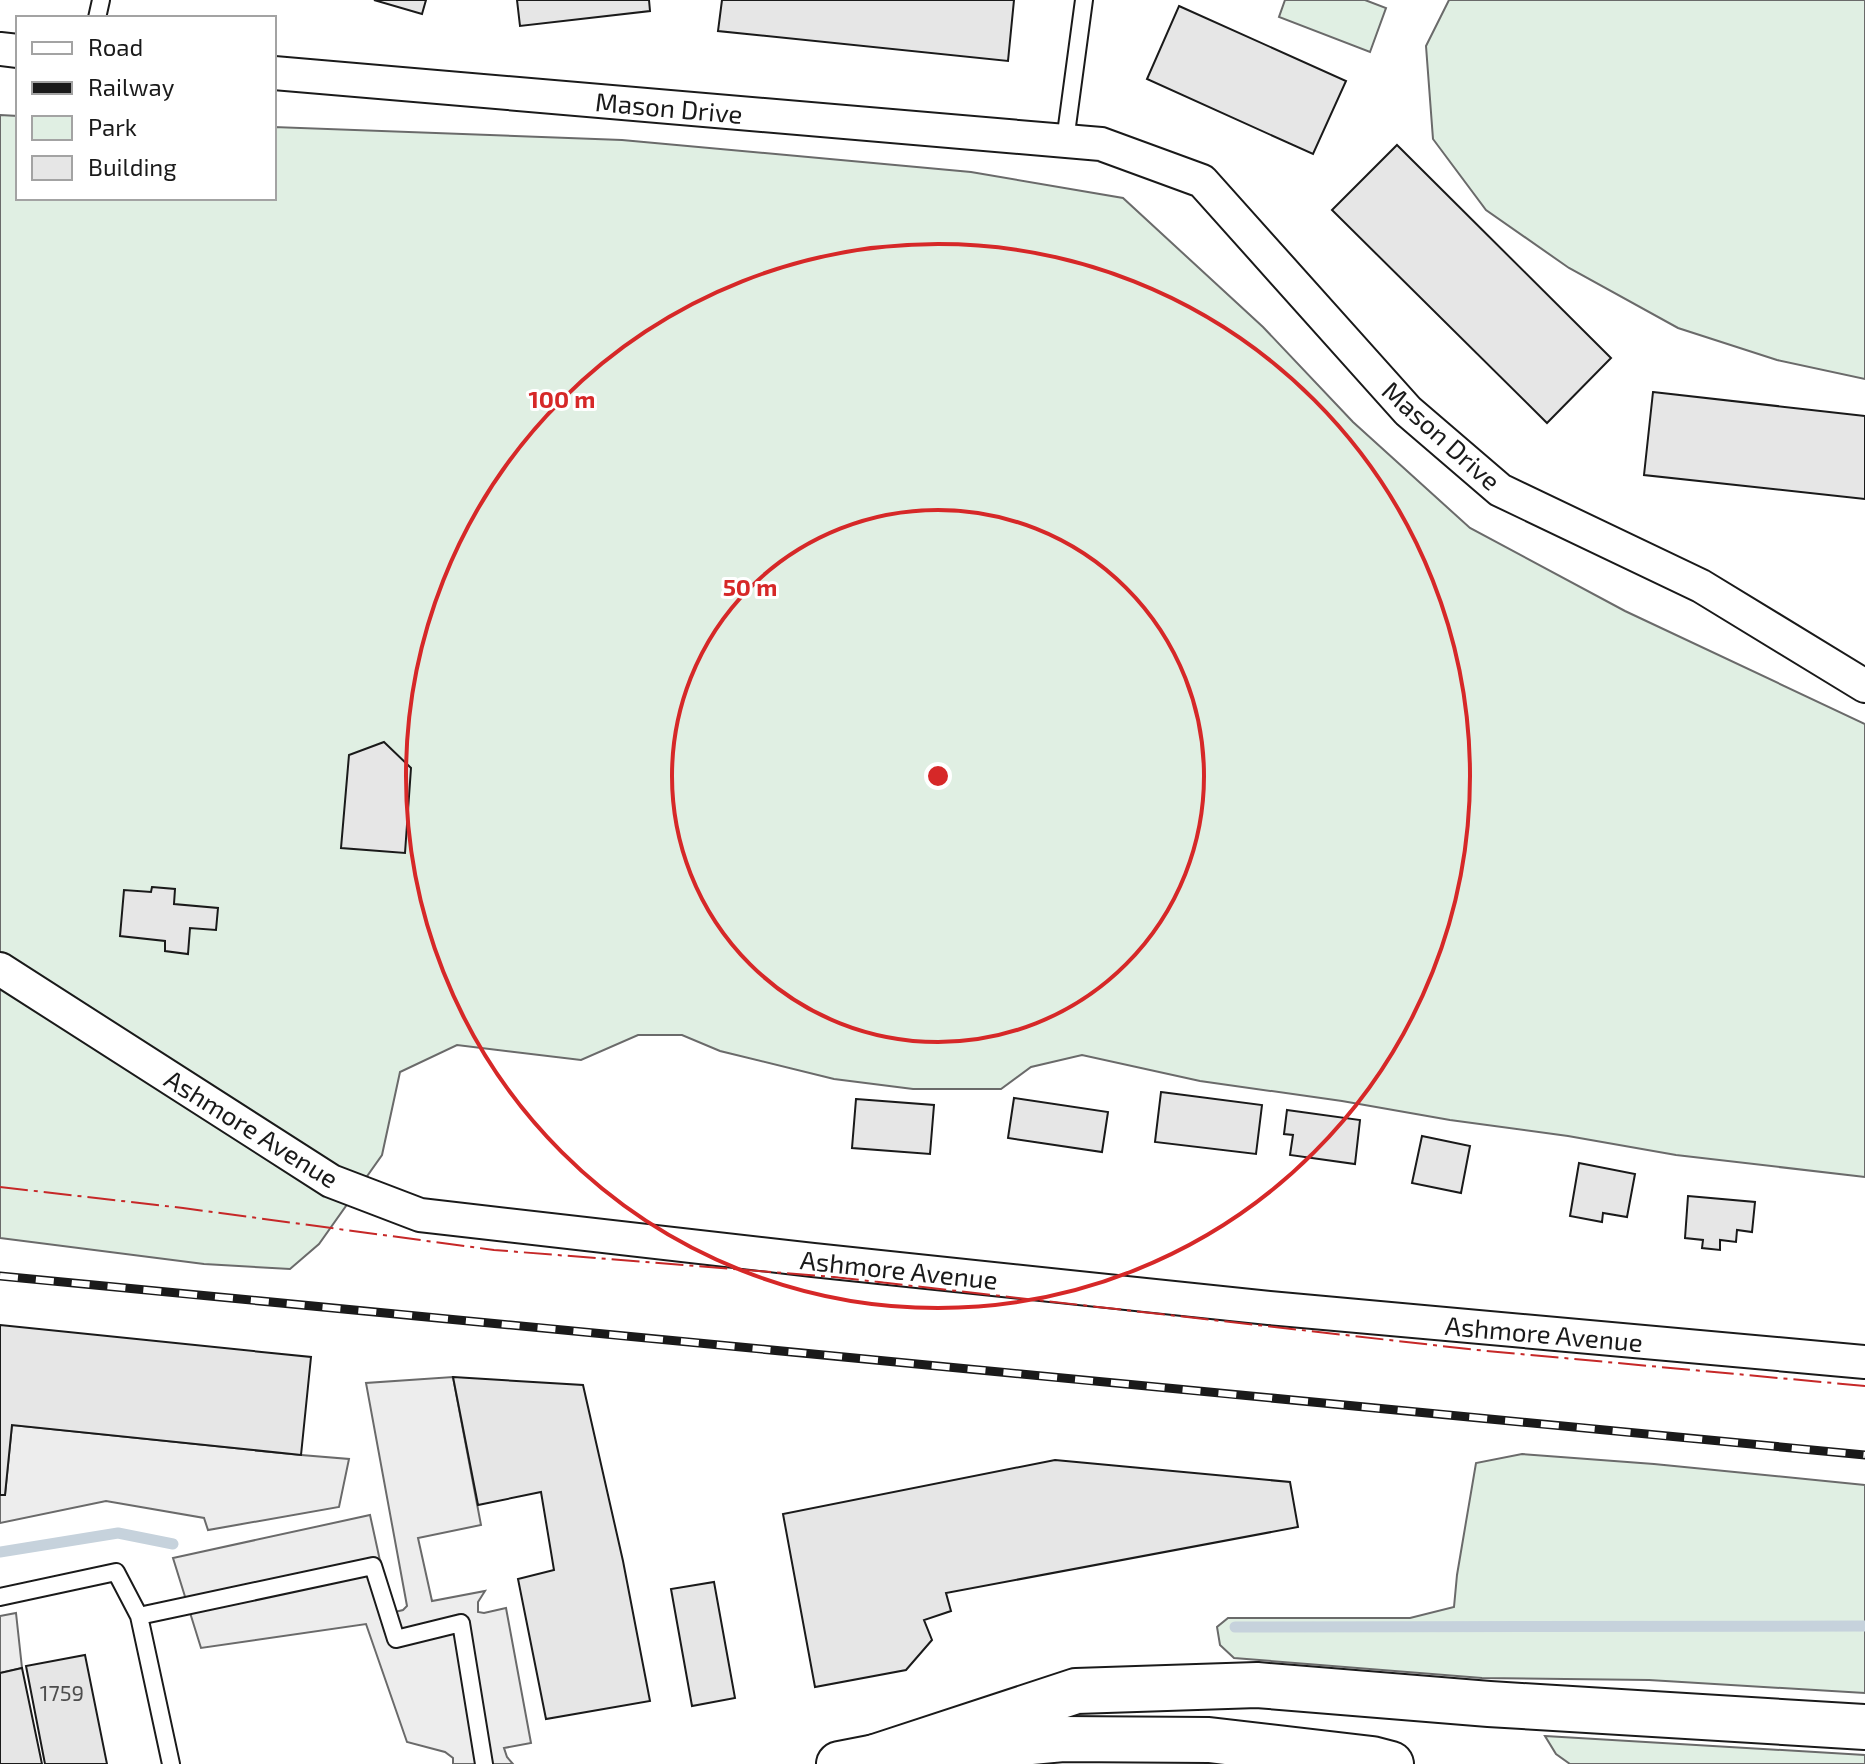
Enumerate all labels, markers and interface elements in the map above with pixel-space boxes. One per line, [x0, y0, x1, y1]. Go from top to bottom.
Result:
legend [16, 16, 276, 200]
text: Road [88, 32, 143, 61]
text: Railway [88, 72, 175, 101]
street label: Mason Drive [594, 85, 744, 129]
text: Park [88, 112, 137, 141]
text: Building [88, 152, 177, 181]
street label: Mason Drive [1377, 374, 1507, 496]
text: 100 m [529, 384, 595, 413]
text: 50 m [723, 572, 777, 601]
centre of rings [924, 762, 952, 790]
street label: Ashmore Avenue [160, 1062, 344, 1194]
street label: Ashmore Avenue [799, 1243, 999, 1295]
street label: Ashmore Avenue [1444, 1309, 1644, 1357]
house number: 1759 [40, 1679, 84, 1705]

